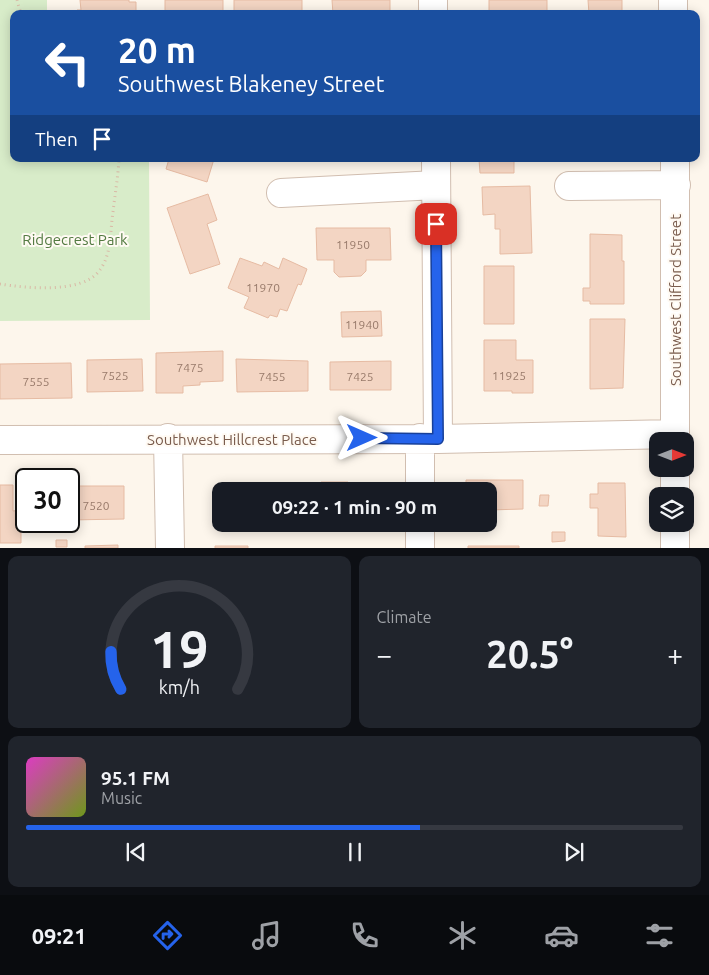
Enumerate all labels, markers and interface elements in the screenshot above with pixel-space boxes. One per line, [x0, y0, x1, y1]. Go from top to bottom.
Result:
icon: left [35, 30, 100, 95]
text: 20 m [118, 30, 196, 70]
text: Southwest Blakeney Street [118, 71, 384, 96]
icon: arrive [88, 125, 116, 153]
text: Then [35, 128, 78, 150]
pin [415, 203, 457, 245]
icon: arrive [422, 210, 450, 238]
street label: Southwest Clifford Street [667, 214, 684, 386]
park label: Ridgecrest Park [22, 231, 128, 248]
house number: 11950 [336, 238, 370, 251]
house number: 11970 [246, 281, 280, 294]
house number: 11940 [345, 318, 379, 331]
house number: 7475 [176, 361, 204, 374]
house number: 7525 [101, 369, 129, 382]
house number: 11925 [492, 369, 526, 382]
house number: 7455 [258, 370, 286, 383]
house number: 7425 [346, 370, 374, 383]
house number: 7555 [22, 375, 50, 388]
position arrow [335, 411, 387, 463]
street label: Southwest Hillcrest Place [147, 431, 317, 448]
north arrow [649, 432, 694, 478]
map controls [649, 432, 694, 532]
speed limit sign: 30 [15, 468, 80, 533]
button: layers [649, 487, 694, 532]
text: 09:22 · 1 min · 90 m [272, 496, 437, 518]
house number: 7520 [82, 499, 110, 512]
text: Climate [377, 608, 432, 626]
text: 19 [150, 620, 209, 678]
text: 20.5° [486, 633, 573, 675]
text: − [377, 639, 392, 670]
text: + [667, 639, 683, 670]
text: km/h [159, 677, 200, 697]
text: 95.1 FM [101, 767, 170, 789]
text: Music [101, 789, 142, 807]
icon: previous [122, 838, 150, 866]
icon: pause [341, 838, 369, 866]
icon: next [560, 838, 588, 866]
icon: directions [150, 918, 185, 953]
icon: music [249, 918, 284, 953]
icon: phone [347, 918, 382, 953]
icon: climate [445, 918, 480, 953]
icon: car [544, 918, 579, 953]
icon: filters [642, 918, 677, 953]
text: 09:21 [32, 923, 87, 948]

